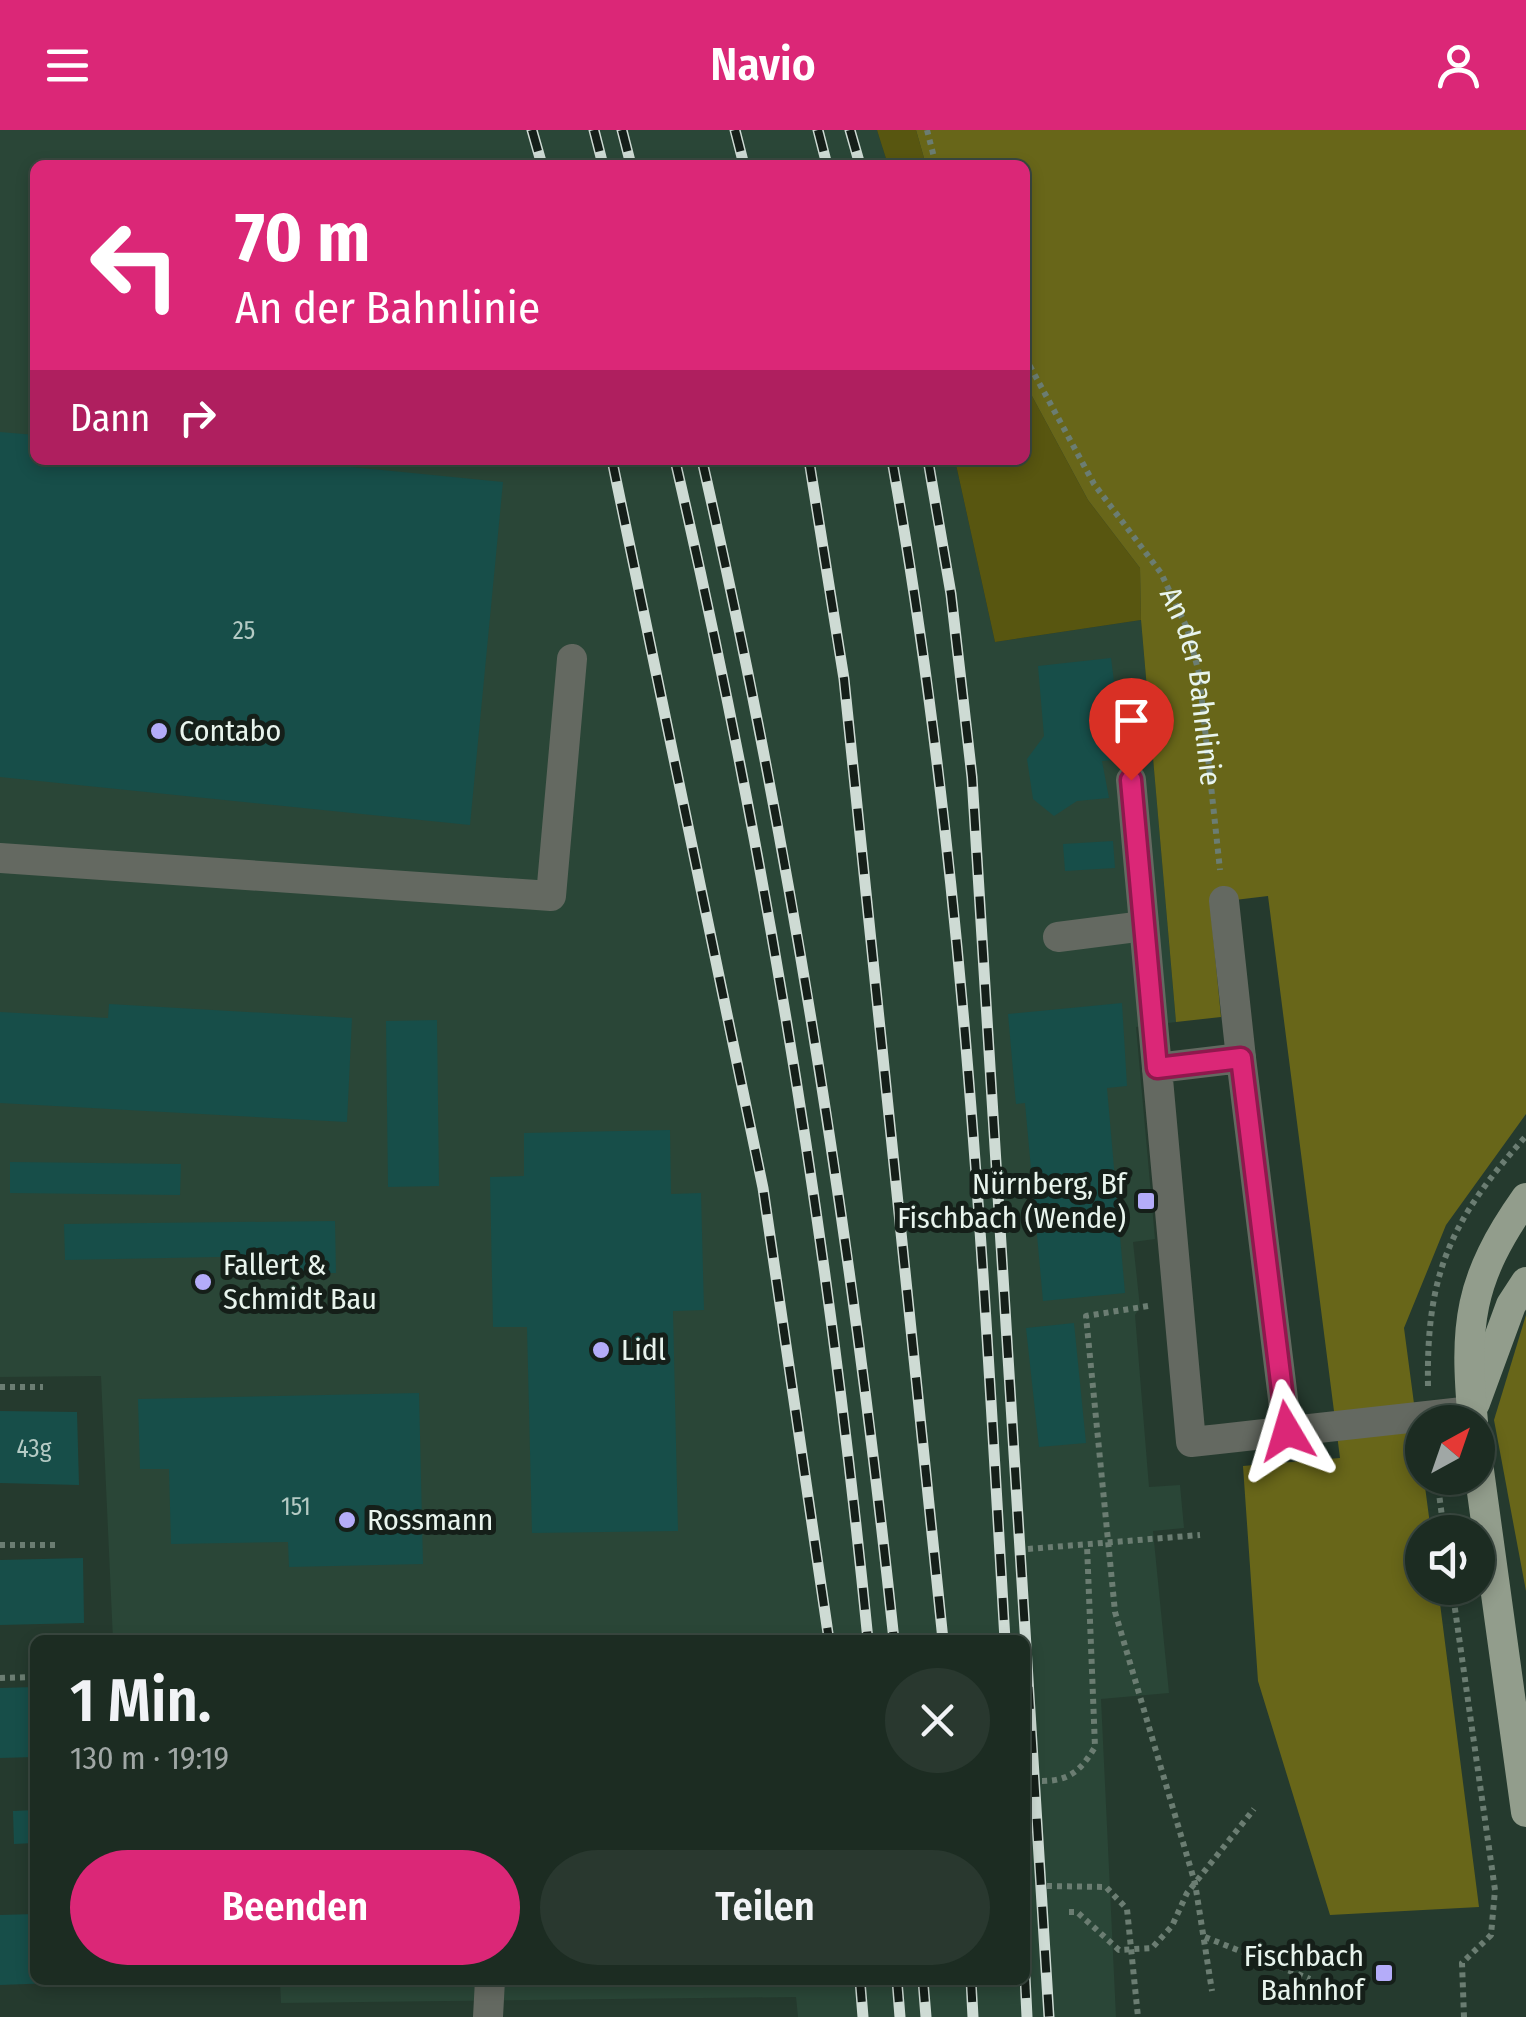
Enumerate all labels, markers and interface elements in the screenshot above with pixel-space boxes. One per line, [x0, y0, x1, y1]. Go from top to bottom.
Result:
icon: menu [40, 38, 95, 93]
text: Navio [710, 38, 816, 92]
icon: person [1431, 38, 1486, 93]
text: 70 m [235, 196, 370, 280]
icon: left [70, 200, 200, 330]
text: An der Bahnlinie [235, 281, 540, 335]
icon: right [170, 390, 225, 445]
text: Dann [70, 395, 150, 441]
street label: An der Bahnlinie [1152, 581, 1229, 788]
house number: 25 [233, 616, 255, 646]
pin [1089, 678, 1174, 781]
icon: arrive [1104, 693, 1159, 748]
place label: Contabo [179, 713, 281, 749]
marker: Contabo [148, 720, 170, 742]
place label: Nürnberg, Bf Fischbach (Wende) [897, 1166, 1128, 1236]
marker: Nürnberg, Bf Fischbach (Wende) [1135, 1190, 1157, 1212]
place label: Fallert & Schmidt Bau [223, 1247, 377, 1317]
marker: Fallert & Schmidt Bau [192, 1271, 214, 1293]
place label: Lidl [621, 1332, 666, 1368]
marker: Lidl [590, 1339, 612, 1361]
position arrow [1235, 1379, 1339, 1483]
north arrow [1405, 1405, 1495, 1495]
map controls [1405, 1405, 1495, 1605]
house number: 43g [17, 1434, 52, 1464]
house number: 151 [281, 1492, 311, 1522]
place label: Rossmann [367, 1502, 493, 1538]
marker: Rossmann [336, 1509, 358, 1531]
button: sound [1405, 1515, 1495, 1605]
text: 1 Min. [70, 1665, 211, 1737]
button: close [885, 1668, 990, 1773]
text: 130 m · 19:19 [70, 1739, 229, 1777]
button: Beenden [70, 1850, 520, 1965]
button: Teilen [540, 1850, 990, 1965]
place label: Fischbach Bahnhof [1244, 1938, 1366, 2008]
marker: Fischbach Bahnhof [1373, 1962, 1395, 1984]

